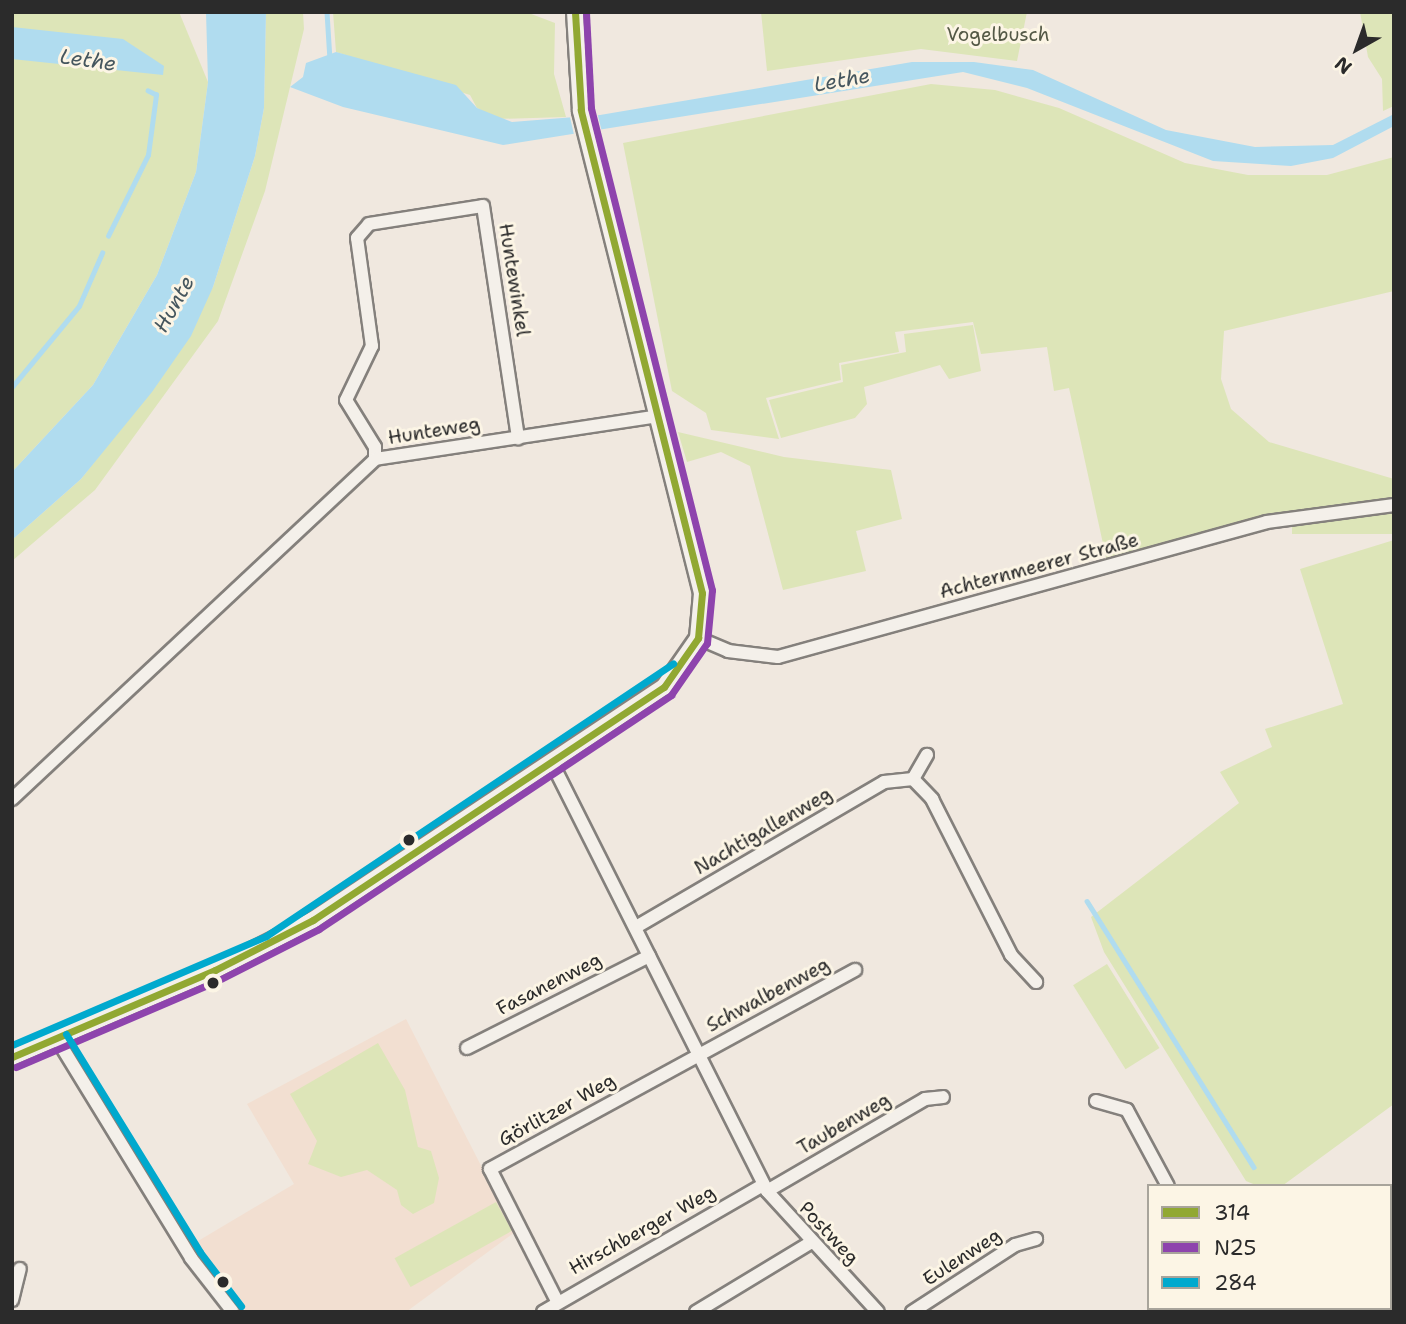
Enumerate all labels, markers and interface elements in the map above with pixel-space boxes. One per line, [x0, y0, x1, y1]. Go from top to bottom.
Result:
north arrow [1322, 14, 1392, 84]
park label: Vogelbusch [946, 24, 1050, 46]
water label: Lethe [58, 44, 118, 76]
text: N [1329, 51, 1357, 80]
water label: Lethe [812, 63, 872, 97]
street label: Huntewinkel [494, 222, 534, 338]
water label: Hunte [148, 271, 200, 337]
street label: Hunteweg [386, 412, 482, 450]
street label: Achternmeerer Straße [937, 528, 1141, 604]
street label: Nachtigallenweg [690, 782, 836, 880]
unlabelled marker [402, 833, 416, 847]
street label: Fasanenweg [493, 948, 605, 1020]
street label: Schwalbenweg [702, 953, 834, 1037]
unlabelled marker [206, 976, 220, 990]
street label: Görlitzer Weg [495, 1069, 619, 1151]
street label: Taubenweg [793, 1088, 895, 1160]
street label: Hirschberger Weg [565, 1180, 719, 1280]
legend [1147, 1184, 1392, 1310]
street label: Postweg [794, 1197, 864, 1269]
text: 314 [1214, 1199, 1250, 1227]
street label: Eulenweg [919, 1223, 1005, 1291]
text: N25 [1214, 1234, 1256, 1262]
text: 284 [1214, 1269, 1257, 1297]
unlabelled marker [216, 1275, 230, 1289]

